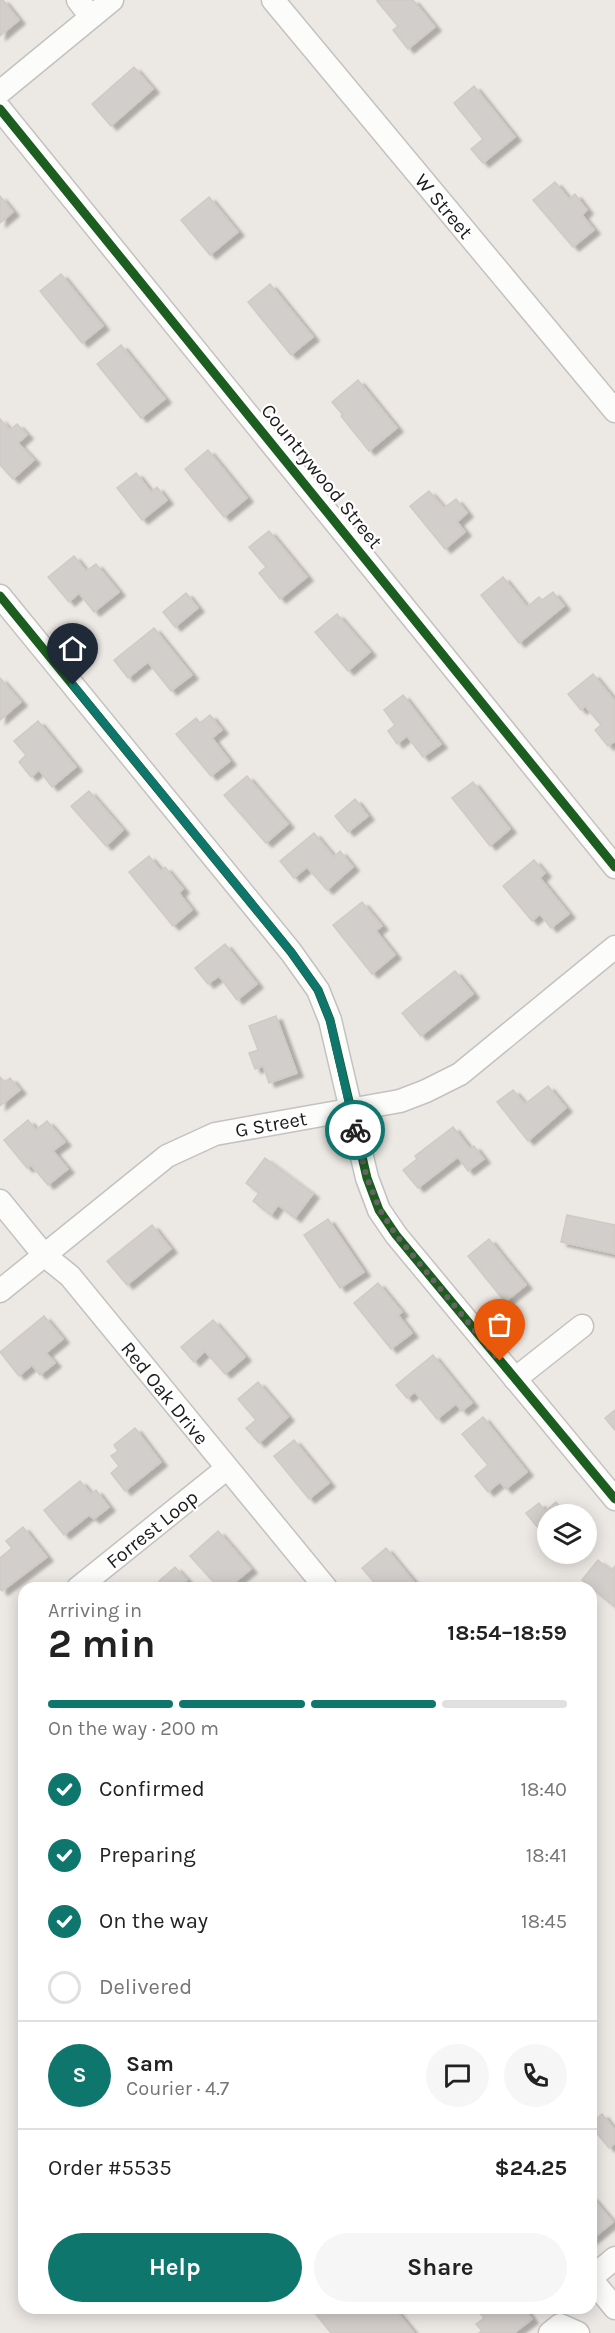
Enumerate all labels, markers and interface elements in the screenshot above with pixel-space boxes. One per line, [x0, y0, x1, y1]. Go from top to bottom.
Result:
street label: W Street [410, 169, 478, 244]
street label: Countrywood Street [256, 399, 387, 554]
pin [47, 623, 98, 685]
icon: home [56, 632, 89, 665]
courier [325, 1100, 385, 1160]
street label: G Street [233, 1107, 309, 1142]
icon: bike [339, 1114, 372, 1147]
pin [474, 1299, 525, 1361]
icon: bag [483, 1308, 516, 1341]
street label: Red Oak Drive [116, 1337, 213, 1449]
street label: Forrest Loop [102, 1485, 203, 1573]
map controls [537, 1504, 597, 1564]
button: layers [537, 1504, 597, 1564]
text: Arriving in [48, 1599, 142, 1622]
text: 18:54–18:59 [447, 1620, 567, 1646]
text: 2 min [48, 1621, 156, 1667]
text: On the way · 200 m [48, 1717, 219, 1740]
icon: check [48, 1773, 81, 1806]
text: Confirmed [99, 1776, 205, 1802]
text: 18:40 [520, 1778, 567, 1801]
icon: check [48, 1839, 81, 1872]
text: Preparing [99, 1842, 196, 1868]
text: 18:41 [526, 1844, 567, 1867]
icon: check [48, 1905, 81, 1938]
text: On the way [99, 1908, 208, 1934]
text: 18:45 [521, 1910, 567, 1933]
text: Delivered [99, 1974, 192, 2000]
button: chat [426, 2044, 489, 2107]
button: phone [504, 2044, 567, 2107]
text: Sam [126, 2051, 174, 2077]
text: S [72, 2062, 87, 2088]
text: Courier · 4.7 [126, 2077, 229, 2100]
text: Order #5535 [48, 2155, 172, 2181]
text: $24.25 [495, 2155, 567, 2181]
button: Help [48, 2233, 302, 2302]
button: Share [314, 2233, 567, 2302]

